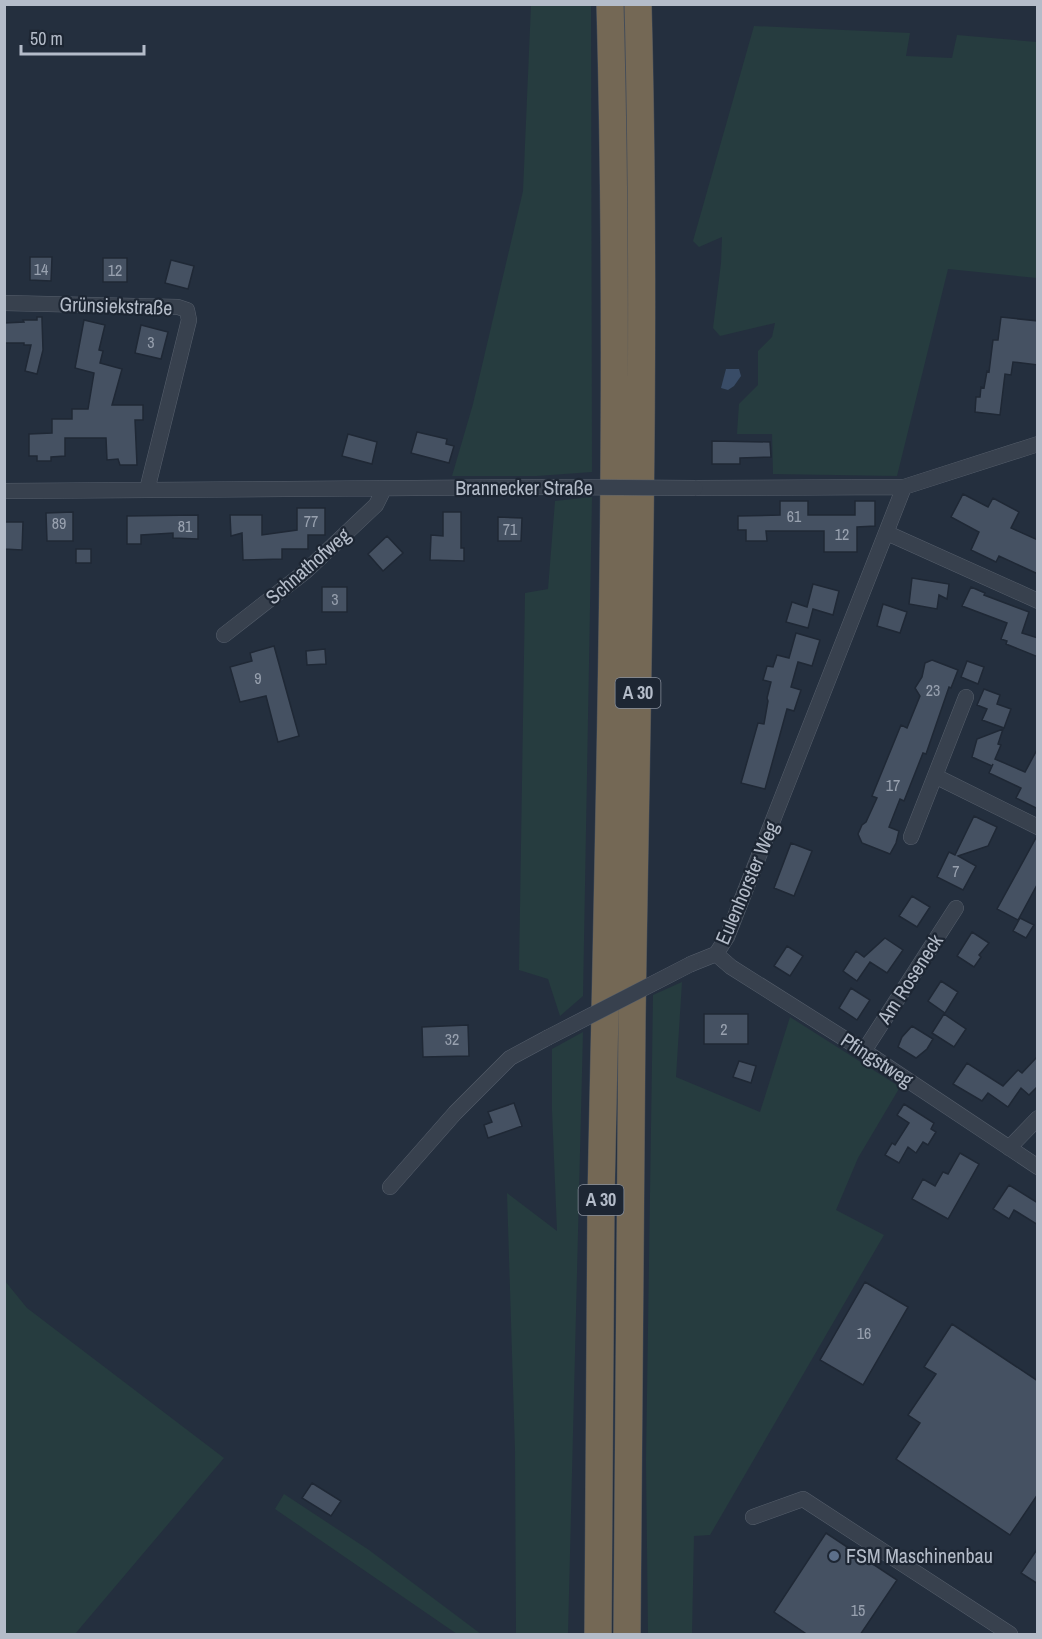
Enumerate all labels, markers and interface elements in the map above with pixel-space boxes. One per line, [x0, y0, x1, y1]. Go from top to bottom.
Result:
scale bar [21, 18, 144, 56]
text: 50 m [30, 26, 63, 51]
house number: 14 [34, 258, 48, 280]
house number: 12 [108, 259, 122, 281]
street label: Grünsiekstraße [59, 290, 173, 321]
house number: 3 [147, 331, 155, 353]
street label: Brannecker Straße [455, 474, 593, 501]
house number: 61 [787, 505, 802, 527]
house number: 77 [304, 510, 318, 532]
house number: 89 [52, 512, 66, 534]
house number: 81 [178, 515, 193, 537]
house number: 71 [503, 518, 518, 540]
street label: Schnathofweg [260, 521, 356, 610]
house number: 12 [835, 523, 849, 545]
house number: 3 [331, 588, 339, 610]
house number: 9 [254, 667, 262, 689]
road number: A 30 [616, 678, 660, 708]
house number: 23 [926, 679, 940, 701]
house number: 17 [886, 774, 900, 796]
street label: Eulenhorster Weg [709, 817, 785, 948]
house number: 7 [952, 860, 960, 882]
street label: Am Roseneck [870, 928, 949, 1030]
house number: 2 [720, 1018, 728, 1040]
street label: Pfingstweg [836, 1026, 919, 1093]
house number: 32 [445, 1028, 459, 1050]
road number: A 30 [578, 1185, 624, 1215]
house number: 16 [857, 1322, 871, 1344]
place label: FSM Maschinenbau [846, 1542, 993, 1569]
marker: FSM Maschinenbau [827, 1549, 841, 1563]
house number: 15 [851, 1599, 865, 1621]

